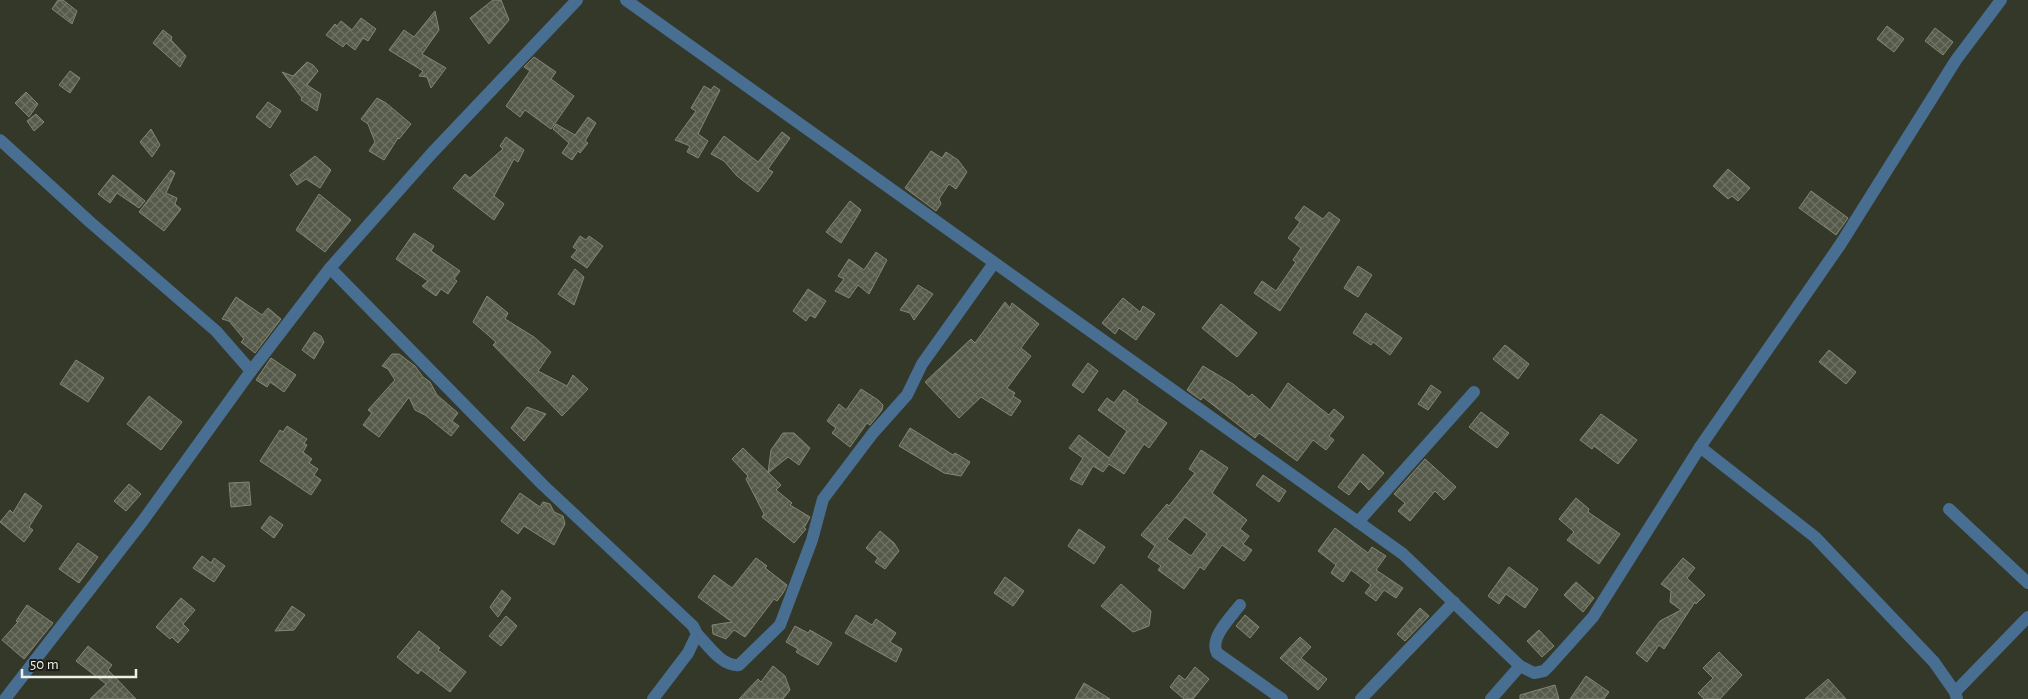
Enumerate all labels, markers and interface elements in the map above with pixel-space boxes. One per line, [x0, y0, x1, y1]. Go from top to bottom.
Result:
scale bar [22, 646, 136, 678]
text: 50 m [30, 657, 59, 672]

